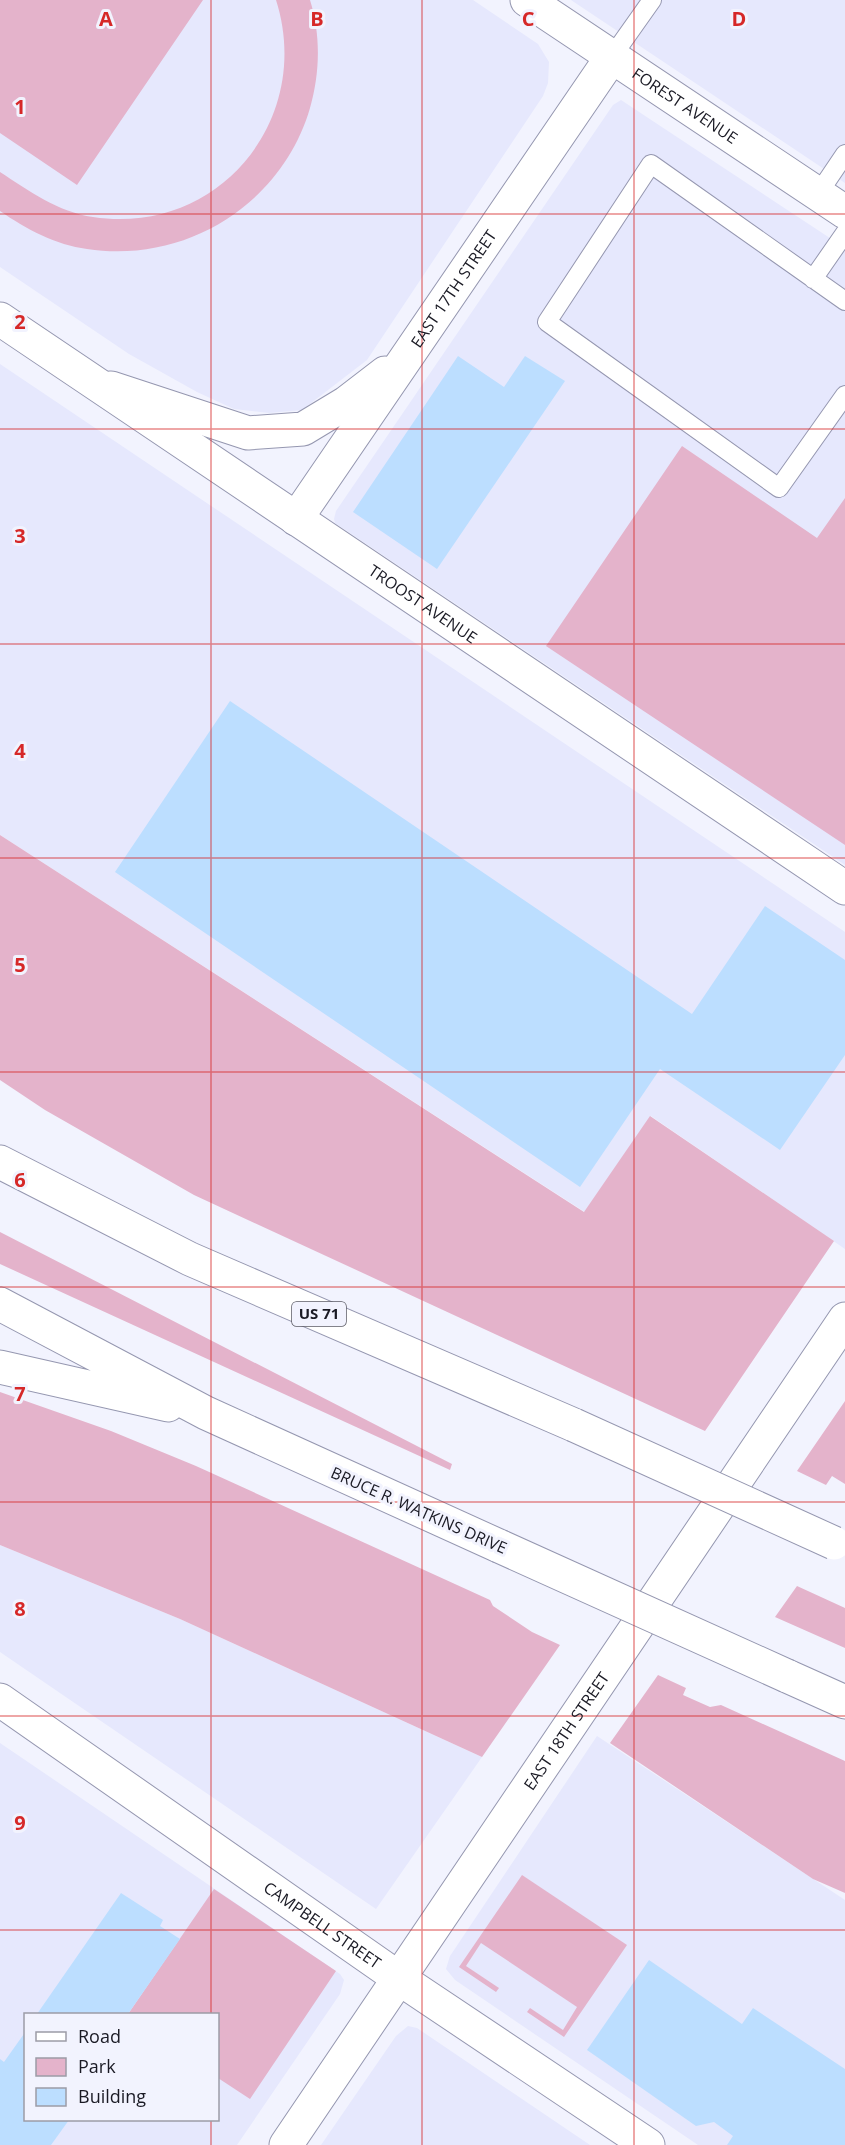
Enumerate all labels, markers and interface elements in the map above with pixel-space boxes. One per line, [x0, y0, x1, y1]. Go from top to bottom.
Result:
text: A [99, 5, 113, 32]
text: B [310, 5, 324, 32]
text: C [522, 5, 535, 32]
text: D [732, 5, 746, 32]
street label: FOREST AVENUE [628, 62, 742, 148]
text: 1 [14, 93, 26, 120]
street label: EAST 17TH STREET [405, 225, 501, 352]
text: 2 [14, 308, 26, 335]
text: 3 [14, 522, 26, 549]
street label: TROOST AVENUE [364, 559, 482, 648]
text: 4 [14, 737, 26, 764]
text: 5 [14, 951, 26, 978]
text: 6 [14, 1166, 26, 1193]
road number: US 71 [292, 1302, 346, 1326]
text: 7 [14, 1380, 26, 1407]
street label: BRUCE R. WATKINS DRIVE [327, 1461, 511, 1559]
text: 8 [14, 1595, 26, 1622]
street label: EAST 18TH STREET [518, 1667, 614, 1794]
text: 9 [14, 1809, 26, 1836]
street label: CAMPBELL STREET [259, 1876, 386, 1974]
legend [24, 2013, 219, 2121]
text: Road [78, 2024, 121, 2048]
text: Park [78, 2054, 116, 2078]
text: Building [78, 2084, 146, 2108]

